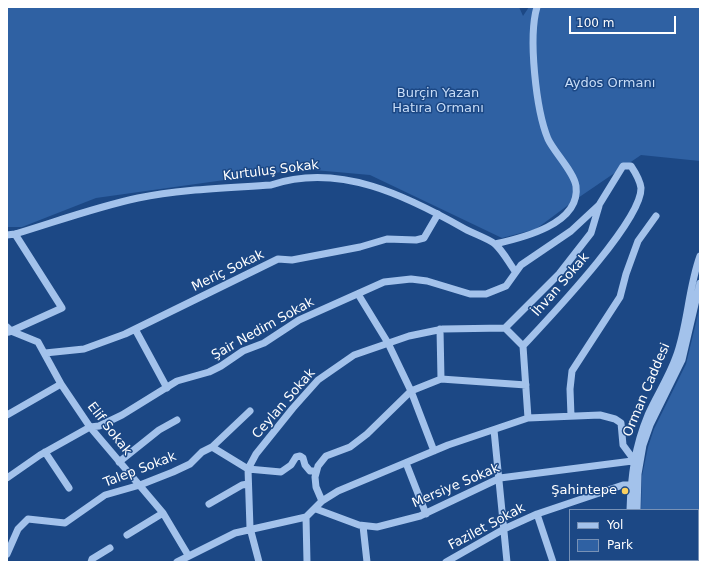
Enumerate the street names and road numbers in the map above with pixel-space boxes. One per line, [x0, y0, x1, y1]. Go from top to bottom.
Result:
street label: Kurtuluş Sokak [222, 157, 320, 185]
street label: Meriç Sokak [189, 247, 267, 295]
street label: İhvan Sokak [529, 250, 593, 320]
street label: Şair Nedim Sokak [209, 294, 317, 364]
street label: Orman Caddesi [620, 341, 674, 439]
street label: Ceylan Sokak [249, 366, 319, 442]
street label: Elif Sokak [83, 399, 135, 459]
street label: Talep Sokak [101, 449, 179, 491]
street label: Mersiye Sokak [410, 461, 502, 511]
street label: Fazilet Sokak [446, 500, 528, 554]

